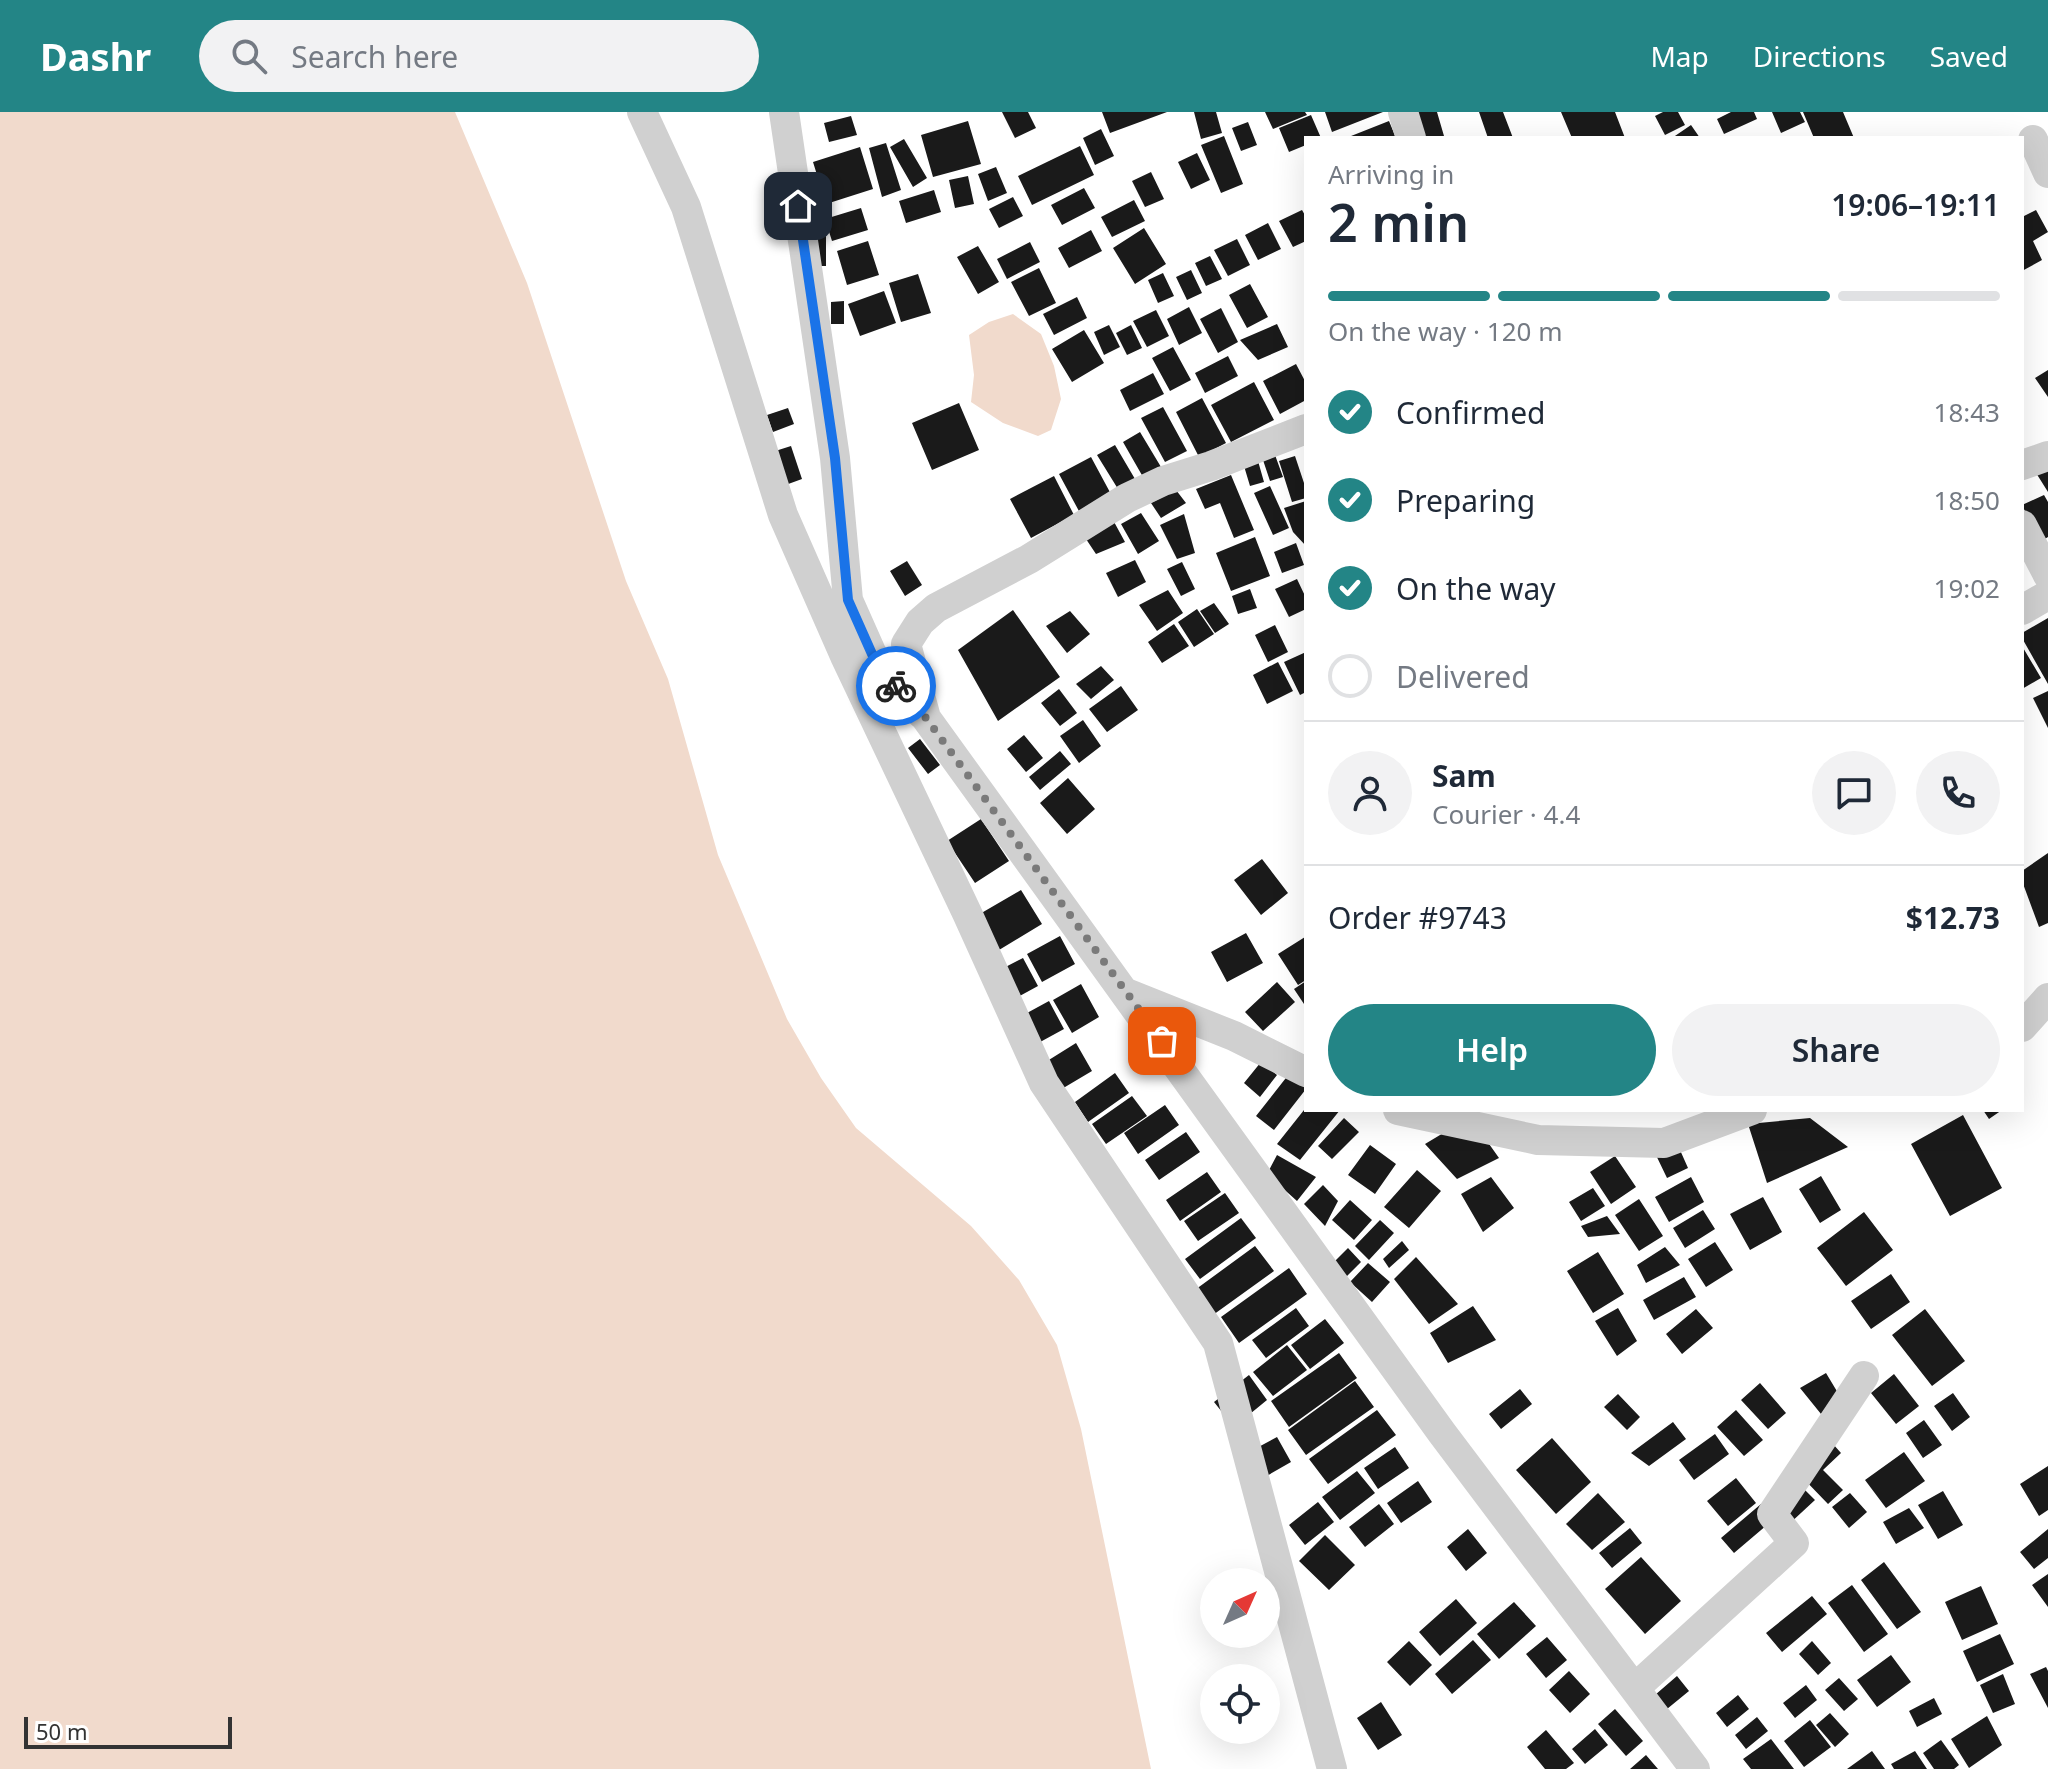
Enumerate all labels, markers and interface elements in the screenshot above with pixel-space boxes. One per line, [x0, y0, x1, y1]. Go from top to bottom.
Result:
search box [199, 20, 759, 92]
text: Dashr [40, 30, 151, 82]
icon: search [227, 34, 271, 78]
text: Search here [291, 36, 458, 77]
text: Map [1650, 37, 1709, 75]
text: Directions [1753, 37, 1886, 75]
text: Saved [1930, 37, 2008, 75]
text: Arriving in [1328, 156, 1454, 192]
pin [764, 172, 832, 240]
icon: home [776, 184, 820, 228]
text: 19:06–19:11 [1831, 184, 2000, 225]
text: 2 min [1328, 186, 1469, 257]
text: On the way · 120 m [1328, 313, 1562, 349]
icon: check [1328, 390, 1372, 434]
text: Confirmed [1396, 392, 1546, 433]
text: 18:43 [1934, 394, 2000, 430]
icon: check [1328, 478, 1372, 522]
text: Preparing [1396, 480, 1535, 521]
text: 18:50 [1934, 482, 2000, 518]
icon: check [1328, 566, 1372, 610]
text: On the way [1396, 568, 1556, 609]
text: 19:02 [1934, 570, 2000, 606]
courier [856, 646, 936, 726]
text: Delivered [1396, 656, 1530, 697]
icon: bike [874, 664, 918, 708]
button: person [1328, 751, 1412, 835]
button: chat [1812, 751, 1896, 835]
button: phone [1916, 751, 2000, 835]
text: Sam [1432, 755, 1496, 796]
text: Courier · 4.4 [1432, 796, 1580, 832]
text: Order #9743 [1328, 897, 1507, 938]
text: $12.73 [1906, 897, 2000, 938]
button: Help [1328, 1004, 1656, 1096]
button: Share [1672, 1004, 2000, 1096]
pin [1128, 1007, 1196, 1075]
icon: bag [1140, 1019, 1184, 1063]
north arrow [1200, 1568, 1280, 1648]
map controls [1200, 1568, 1280, 1744]
button: locate [1200, 1664, 1280, 1744]
scale bar [24, 1713, 232, 1749]
text: 50 m [36, 1716, 87, 1746]

